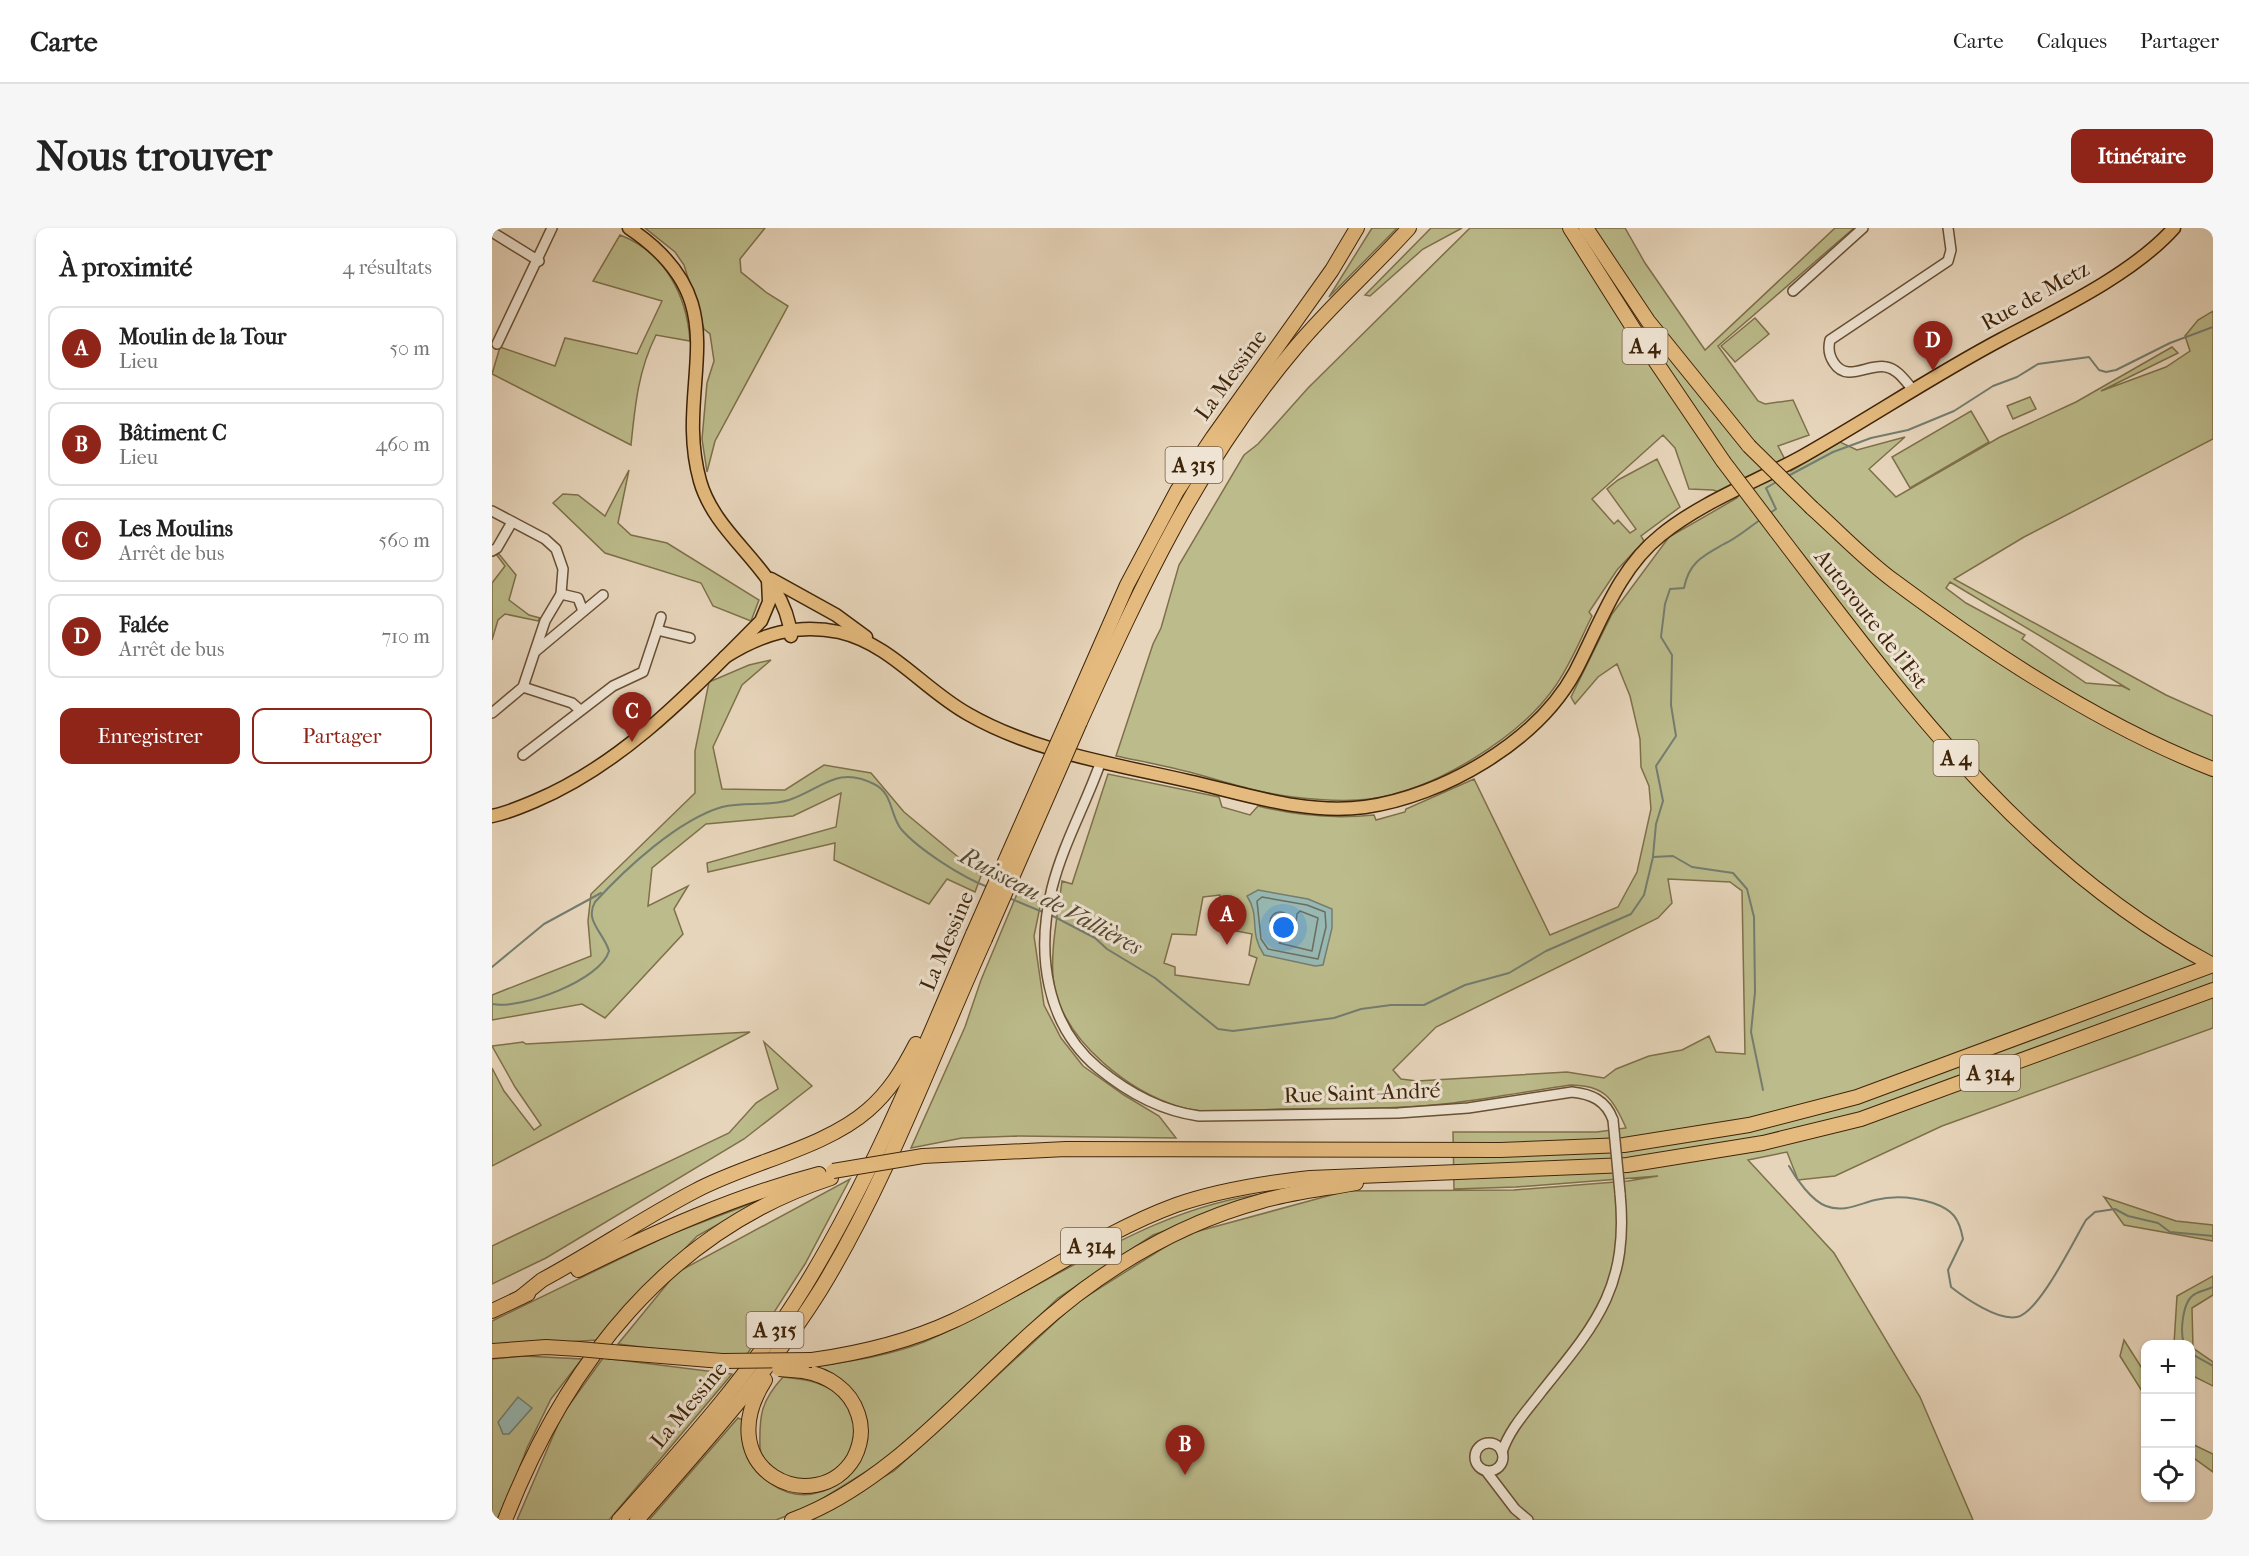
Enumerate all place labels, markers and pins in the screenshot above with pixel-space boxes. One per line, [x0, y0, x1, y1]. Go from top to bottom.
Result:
pin: D [1914, 322, 1952, 371]
pin: C [612, 692, 652, 742]
pin: A [1208, 896, 1246, 945]
pin: B [1166, 1426, 1204, 1475]

